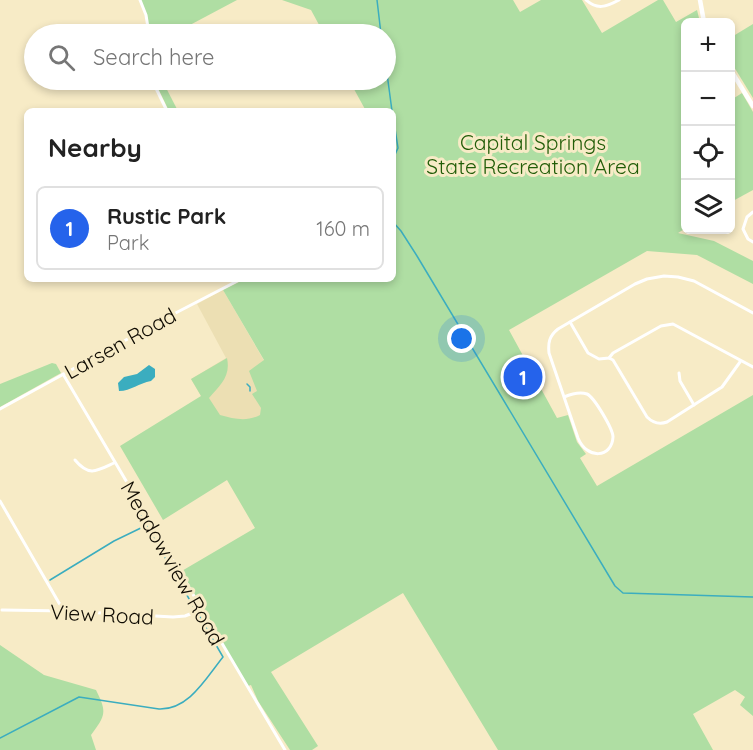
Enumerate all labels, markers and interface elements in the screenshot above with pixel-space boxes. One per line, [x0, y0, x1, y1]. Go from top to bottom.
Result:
map controls [681, 18, 735, 234]
button: + [681, 18, 735, 72]
search box [24, 24, 396, 90]
icon: search [45, 41, 78, 74]
text: Search here [93, 43, 214, 71]
button: − [681, 72, 735, 126]
button: locate [681, 126, 735, 180]
park label: Capital Springs State Recreation Area [426, 129, 640, 179]
text: Nearby [48, 131, 142, 164]
button: layers [681, 180, 735, 234]
text: Rustic Park [107, 202, 226, 230]
text: 1 [66, 216, 73, 241]
text: 160 m [316, 216, 370, 241]
text: Park [107, 230, 149, 255]
street label: Larsen Road [60, 302, 180, 384]
your location [447, 324, 476, 353]
pin: 1 [504, 354, 542, 400]
street label: Meadowview Road [115, 476, 231, 650]
street label: View Road [49, 598, 155, 630]

